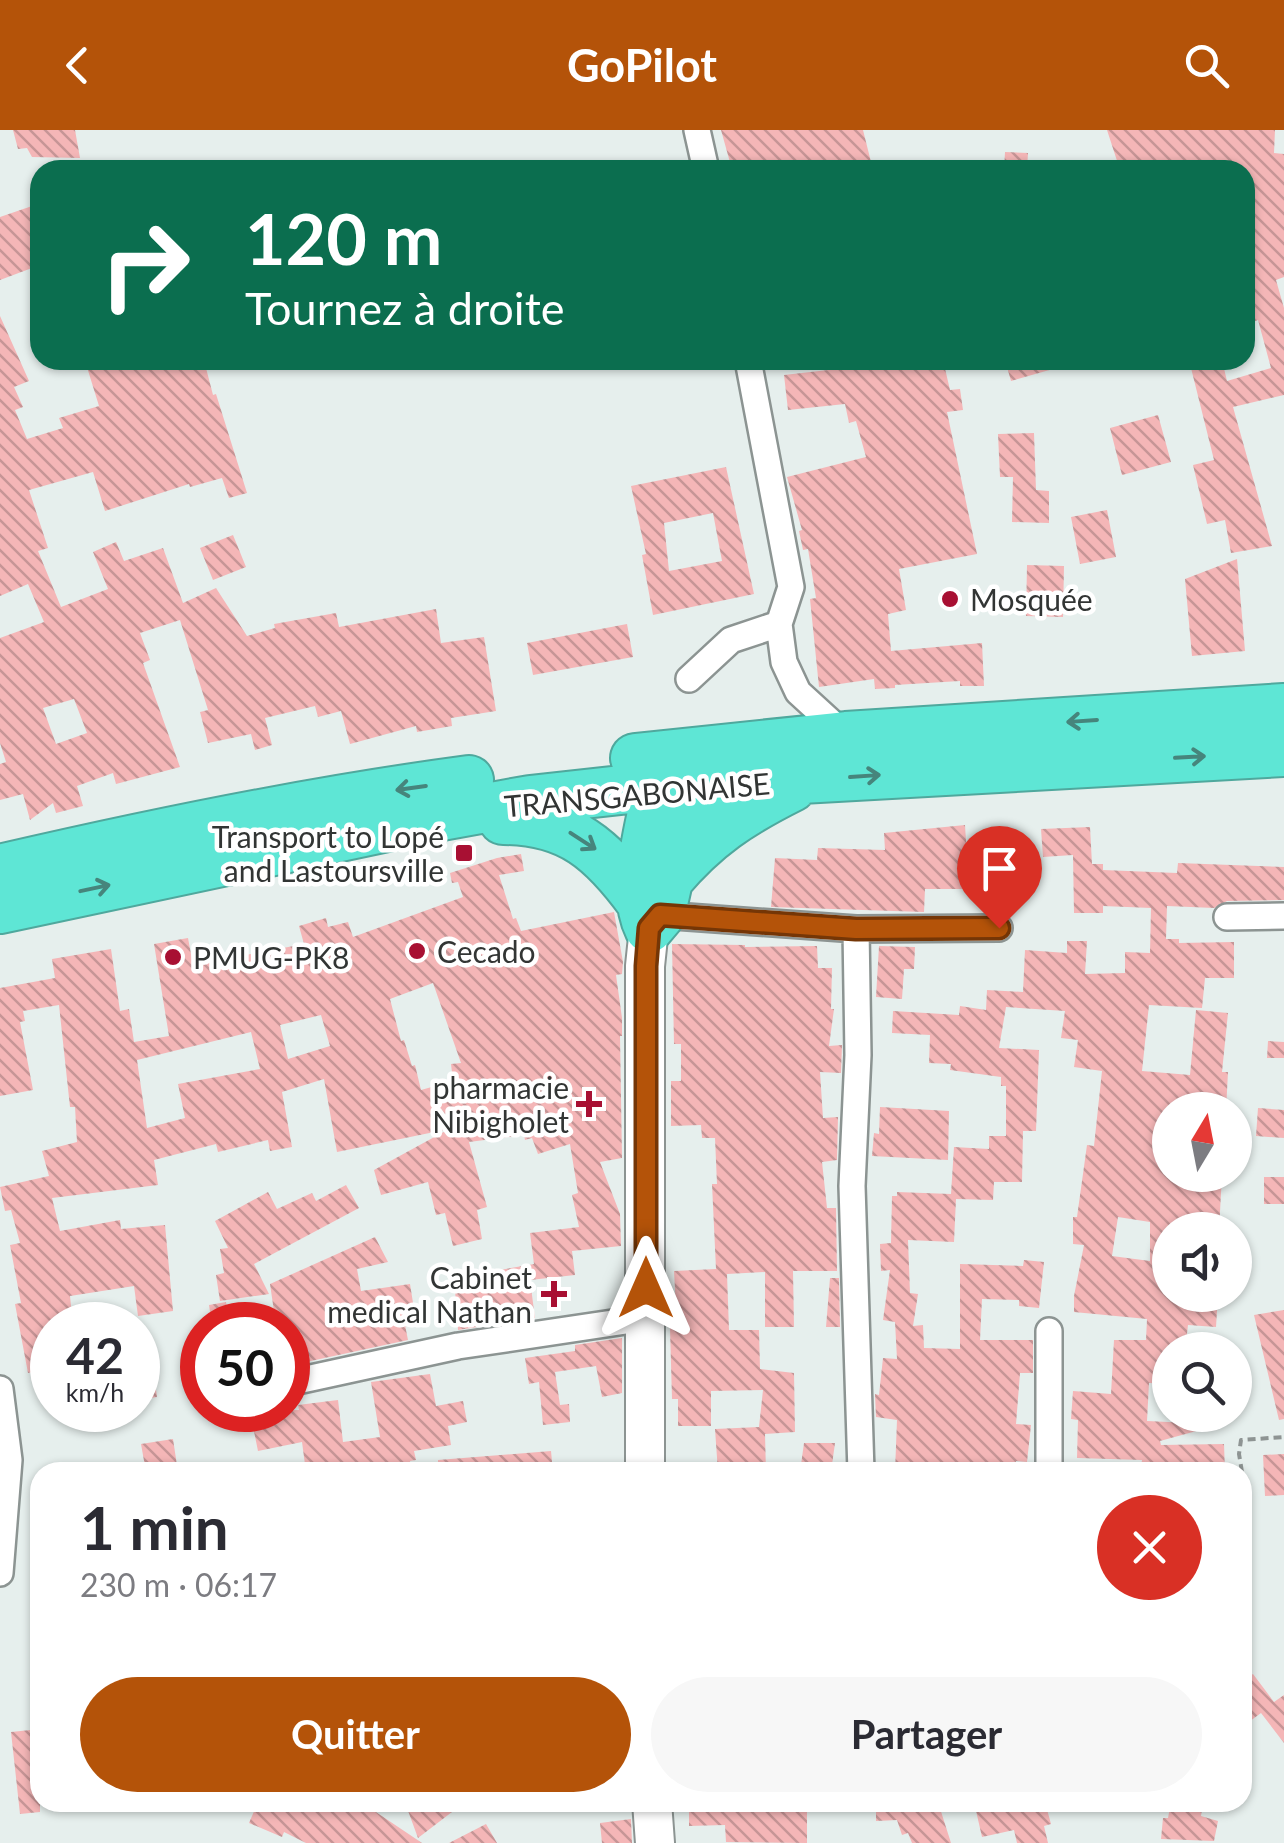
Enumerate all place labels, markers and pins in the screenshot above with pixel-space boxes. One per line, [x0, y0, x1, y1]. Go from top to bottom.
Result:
place label: Mosquée [970, 581, 1093, 617]
marker: Mosquée [939, 588, 961, 610]
place label: Transport to Lopé and Lastoursville [212, 818, 444, 888]
pin [957, 826, 1042, 929]
marker: Transport to Lopé and Lastoursville [453, 842, 475, 864]
place label: Cecado [437, 933, 536, 969]
place label: PMUG-PK8 [193, 939, 349, 975]
marker: Cecado [406, 940, 428, 962]
marker: PMUG-PK8 [162, 946, 184, 968]
place label: pharmacie Nibigholet [432, 1069, 569, 1139]
marker: pharmacie Nibigholet [578, 1093, 600, 1115]
place label: Cabinet medical Nathan [327, 1259, 532, 1329]
marker: Cabinet medical Nathan [541, 1281, 567, 1307]

